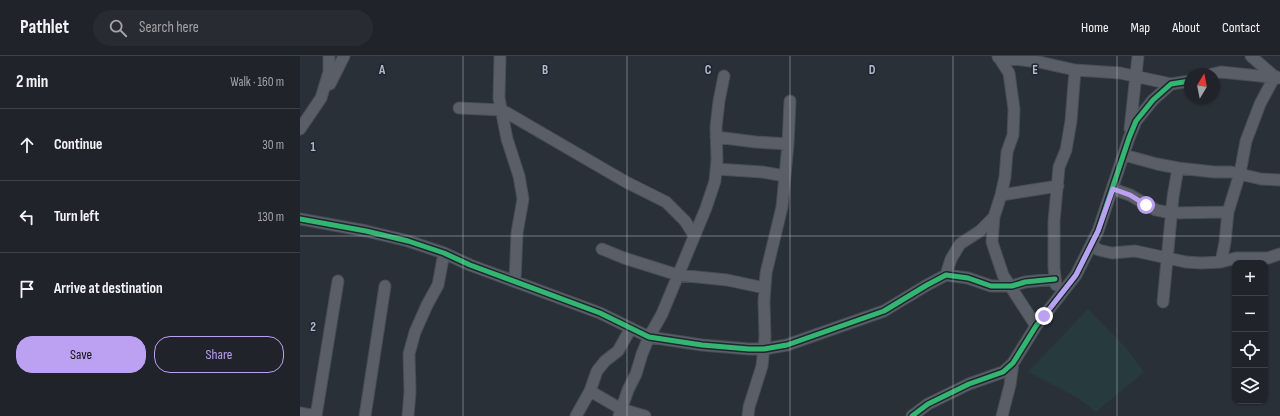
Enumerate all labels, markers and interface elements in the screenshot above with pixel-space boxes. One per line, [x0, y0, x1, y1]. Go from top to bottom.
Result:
search box [93, 10, 373, 46]
text: Pathlet [20, 16, 69, 39]
icon: search [107, 17, 129, 39]
text: Search here [139, 18, 199, 37]
text: Home [1081, 19, 1109, 36]
text: Map [1131, 19, 1150, 36]
text: About [1172, 19, 1200, 36]
text: Contact [1222, 19, 1260, 36]
text: A [378, 62, 386, 78]
text: B [542, 62, 548, 78]
text: C [705, 62, 712, 78]
text: D [869, 62, 876, 78]
text: E [1032, 62, 1038, 78]
north arrow [1184, 68, 1220, 104]
text: 2 min [16, 72, 48, 92]
text: Walk · 160 m [230, 74, 284, 90]
icon: ahead [16, 134, 38, 156]
text: Continue [54, 135, 103, 154]
text: 30 m [262, 137, 284, 153]
text: 1 [310, 139, 316, 155]
route start [1137, 196, 1155, 214]
icon: left [16, 206, 38, 228]
text: Turn left [54, 207, 99, 226]
text: 130 m [258, 209, 284, 225]
map controls [1232, 260, 1268, 404]
button: + [1232, 260, 1268, 296]
icon: arrive [16, 278, 38, 300]
text: Arrive at destination [54, 279, 163, 298]
button: − [1232, 296, 1268, 332]
route end [1035, 307, 1053, 325]
text: 2 [310, 319, 316, 335]
button: locate [1232, 332, 1268, 368]
button: Save [16, 336, 146, 373]
button: Share [154, 336, 284, 373]
button: layers [1232, 368, 1268, 404]

